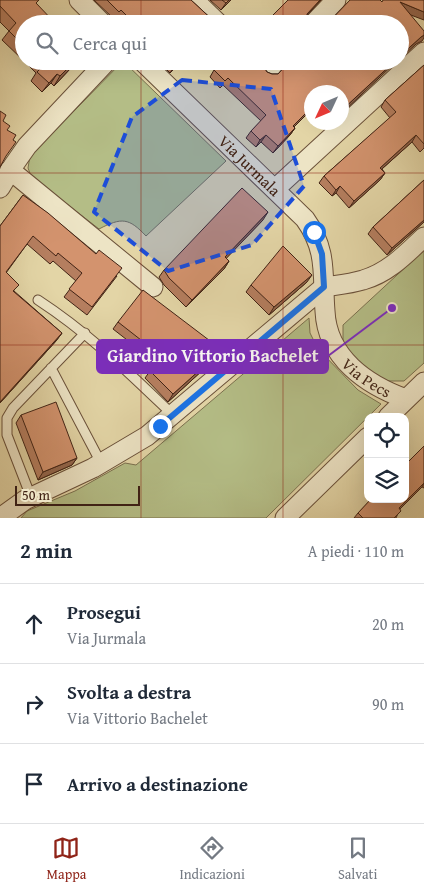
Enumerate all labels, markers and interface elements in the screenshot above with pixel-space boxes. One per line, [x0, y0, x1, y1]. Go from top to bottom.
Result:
search box [15, 15, 409, 70]
icon: search [33, 29, 61, 57]
text: Cerca qui [73, 29, 147, 57]
north arrow [304, 85, 349, 130]
street label: Via Jurmala [213, 129, 287, 202]
route start [303, 221, 326, 244]
callout: Giardino Vittorio Bachelet [97, 340, 328, 373]
text: Giardino Vittorio Bachelet [107, 342, 319, 369]
street label: Via Pecs [336, 352, 395, 403]
map controls [364, 413, 409, 503]
button: locate [364, 413, 409, 458]
route end [149, 415, 172, 438]
button: layers [364, 458, 409, 503]
scale bar [15, 483, 140, 506]
text: 50 m [22, 485, 50, 505]
text: 2 min [20, 535, 72, 566]
text: A piedi · 110 m [308, 539, 404, 563]
text: Prosegui [67, 598, 141, 626]
icon: ahead [20, 610, 48, 638]
text: 20 m [372, 612, 404, 636]
text: Via Jurmala [67, 626, 146, 650]
text: Svolta a destra [67, 678, 191, 706]
icon: right [20, 690, 48, 718]
text: 90 m [372, 692, 404, 716]
text: Via Vittorio Bachelet [67, 706, 208, 730]
icon: arrive [20, 770, 48, 798]
text: Arrivo a destinazione [67, 770, 248, 798]
tab: Mappa [47, 834, 86, 884]
tab: Indicazioni [179, 834, 245, 884]
tab: Salvati [338, 834, 377, 884]

